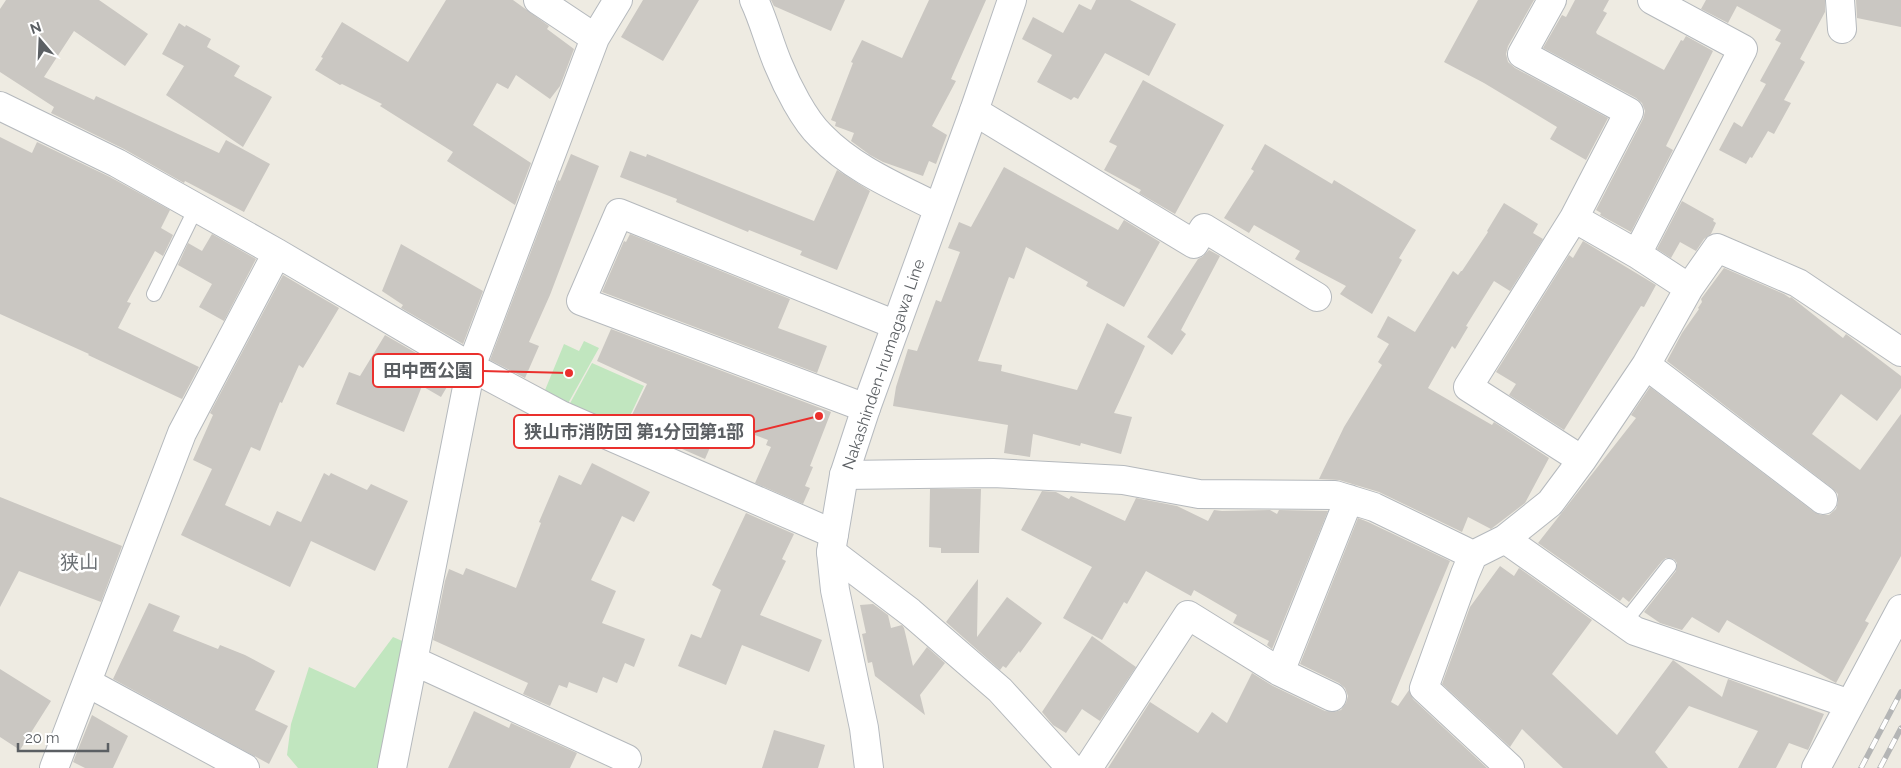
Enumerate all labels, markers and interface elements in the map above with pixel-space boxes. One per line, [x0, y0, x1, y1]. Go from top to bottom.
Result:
north arrow [15, 15, 65, 65]
text: N [28, 18, 43, 37]
street label: Nakashinden-Irumagawa Line [838, 256, 929, 472]
callout: 田中西公園 [373, 354, 483, 387]
text: 田中西公園 [383, 360, 473, 381]
callout: 狭山市消防団 第1分団第1部 [514, 415, 754, 448]
text: 狭山市消防団 第1分団第1部 [524, 421, 744, 442]
district label: 狭山 [60, 551, 98, 573]
scale bar [18, 720, 108, 752]
text: 20 m [25, 729, 60, 747]

